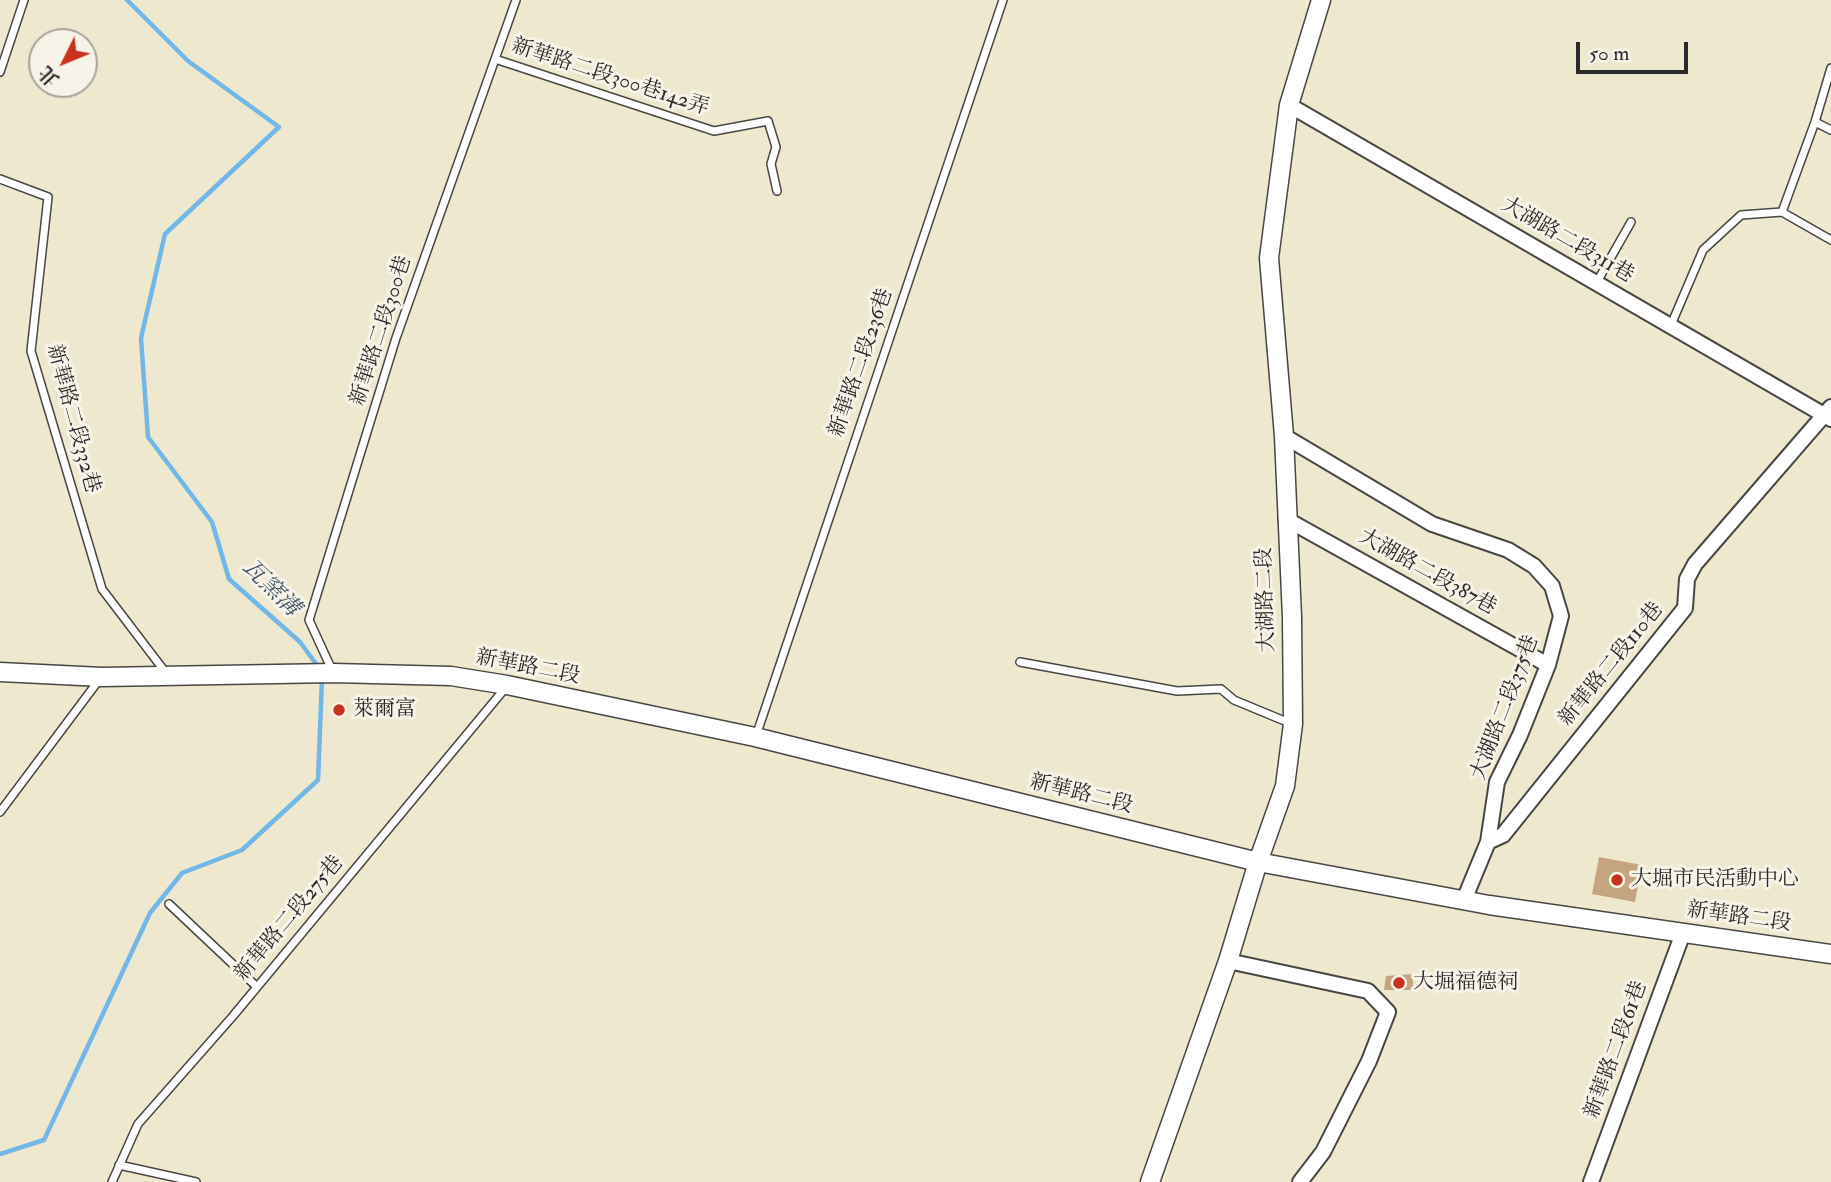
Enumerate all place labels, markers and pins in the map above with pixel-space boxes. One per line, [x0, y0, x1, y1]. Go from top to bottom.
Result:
place label: 萊爾富 [353, 697, 416, 723]
marker: 萊爾富 [331, 702, 347, 718]
place label: 大堀市民活動中心 [1631, 867, 1799, 893]
marker: 大堀市民活動中心 [1609, 872, 1625, 888]
place label: 大堀福德祠 [1413, 970, 1518, 996]
marker: 大堀福德祠 [1391, 975, 1407, 991]

